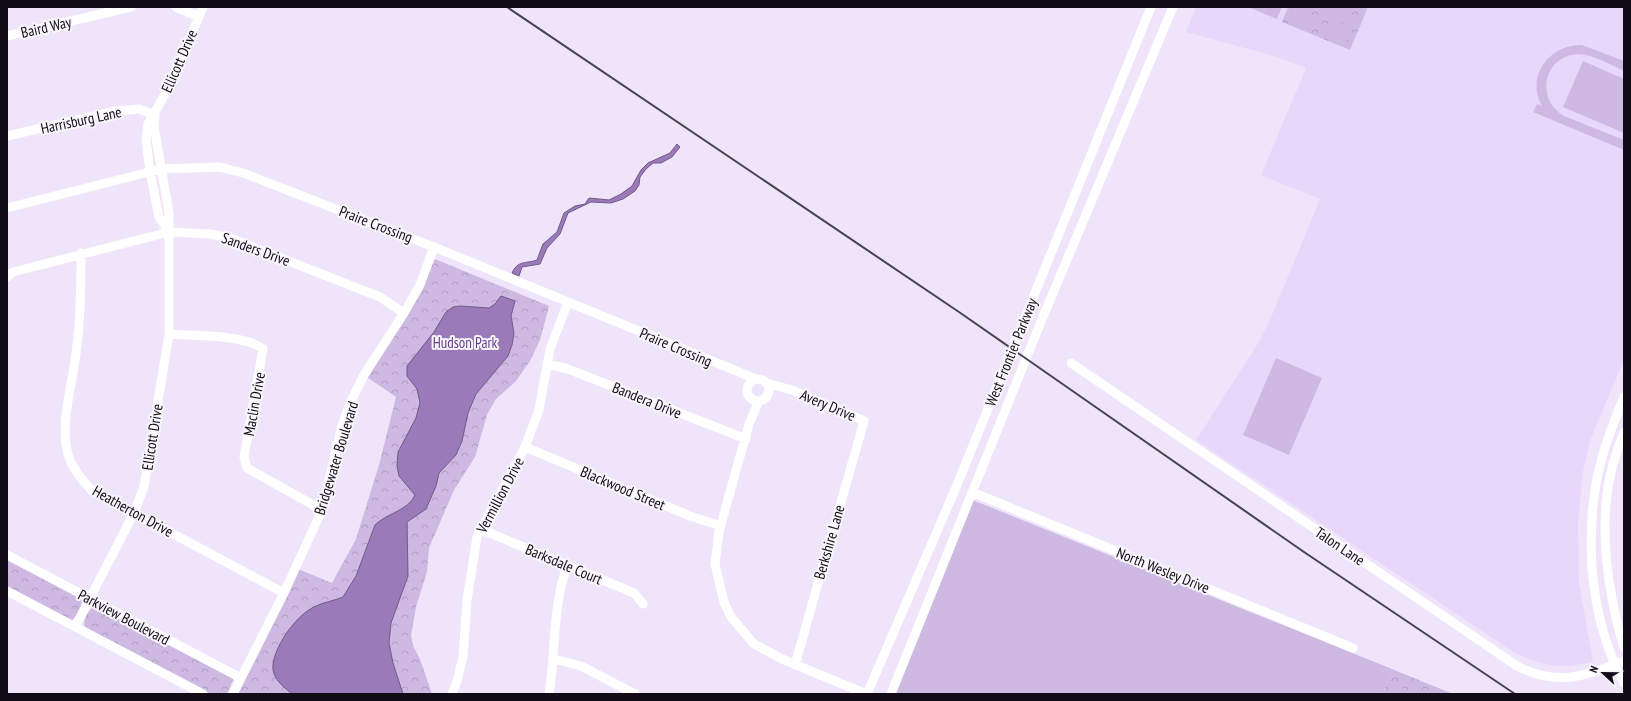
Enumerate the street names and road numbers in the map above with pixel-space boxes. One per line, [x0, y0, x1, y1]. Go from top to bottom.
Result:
street label: Baird Way [19, 12, 73, 42]
street label: Ellicott Drive [157, 27, 201, 95]
street label: Harrisburg Lane [39, 102, 123, 138]
street label: Praire Crossing [337, 201, 415, 247]
street label: Sanders Drive [219, 228, 293, 270]
street label: West Frontier Parkway [981, 295, 1042, 409]
street label: Praire Crossing [637, 323, 715, 371]
street label: Maclin Drive [239, 371, 269, 437]
street label: Bandera Drive [610, 378, 684, 422]
street label: Avery Drive [797, 385, 859, 425]
street label: Bridgewater Boulevard [310, 399, 362, 517]
street label: Ellicott Drive [137, 402, 167, 472]
street label: Vermillion Drive [472, 454, 528, 537]
street label: Blackwood Street [578, 462, 668, 514]
street label: Heatherton Drive [89, 481, 177, 541]
street label: Berkshire Lane [809, 503, 849, 581]
street label: Talon Lane [1311, 522, 1369, 570]
street label: Barksdale Court [523, 539, 605, 589]
street label: North Wesley Drive [1114, 543, 1212, 597]
street label: Parkview Boulevard [75, 585, 173, 649]

